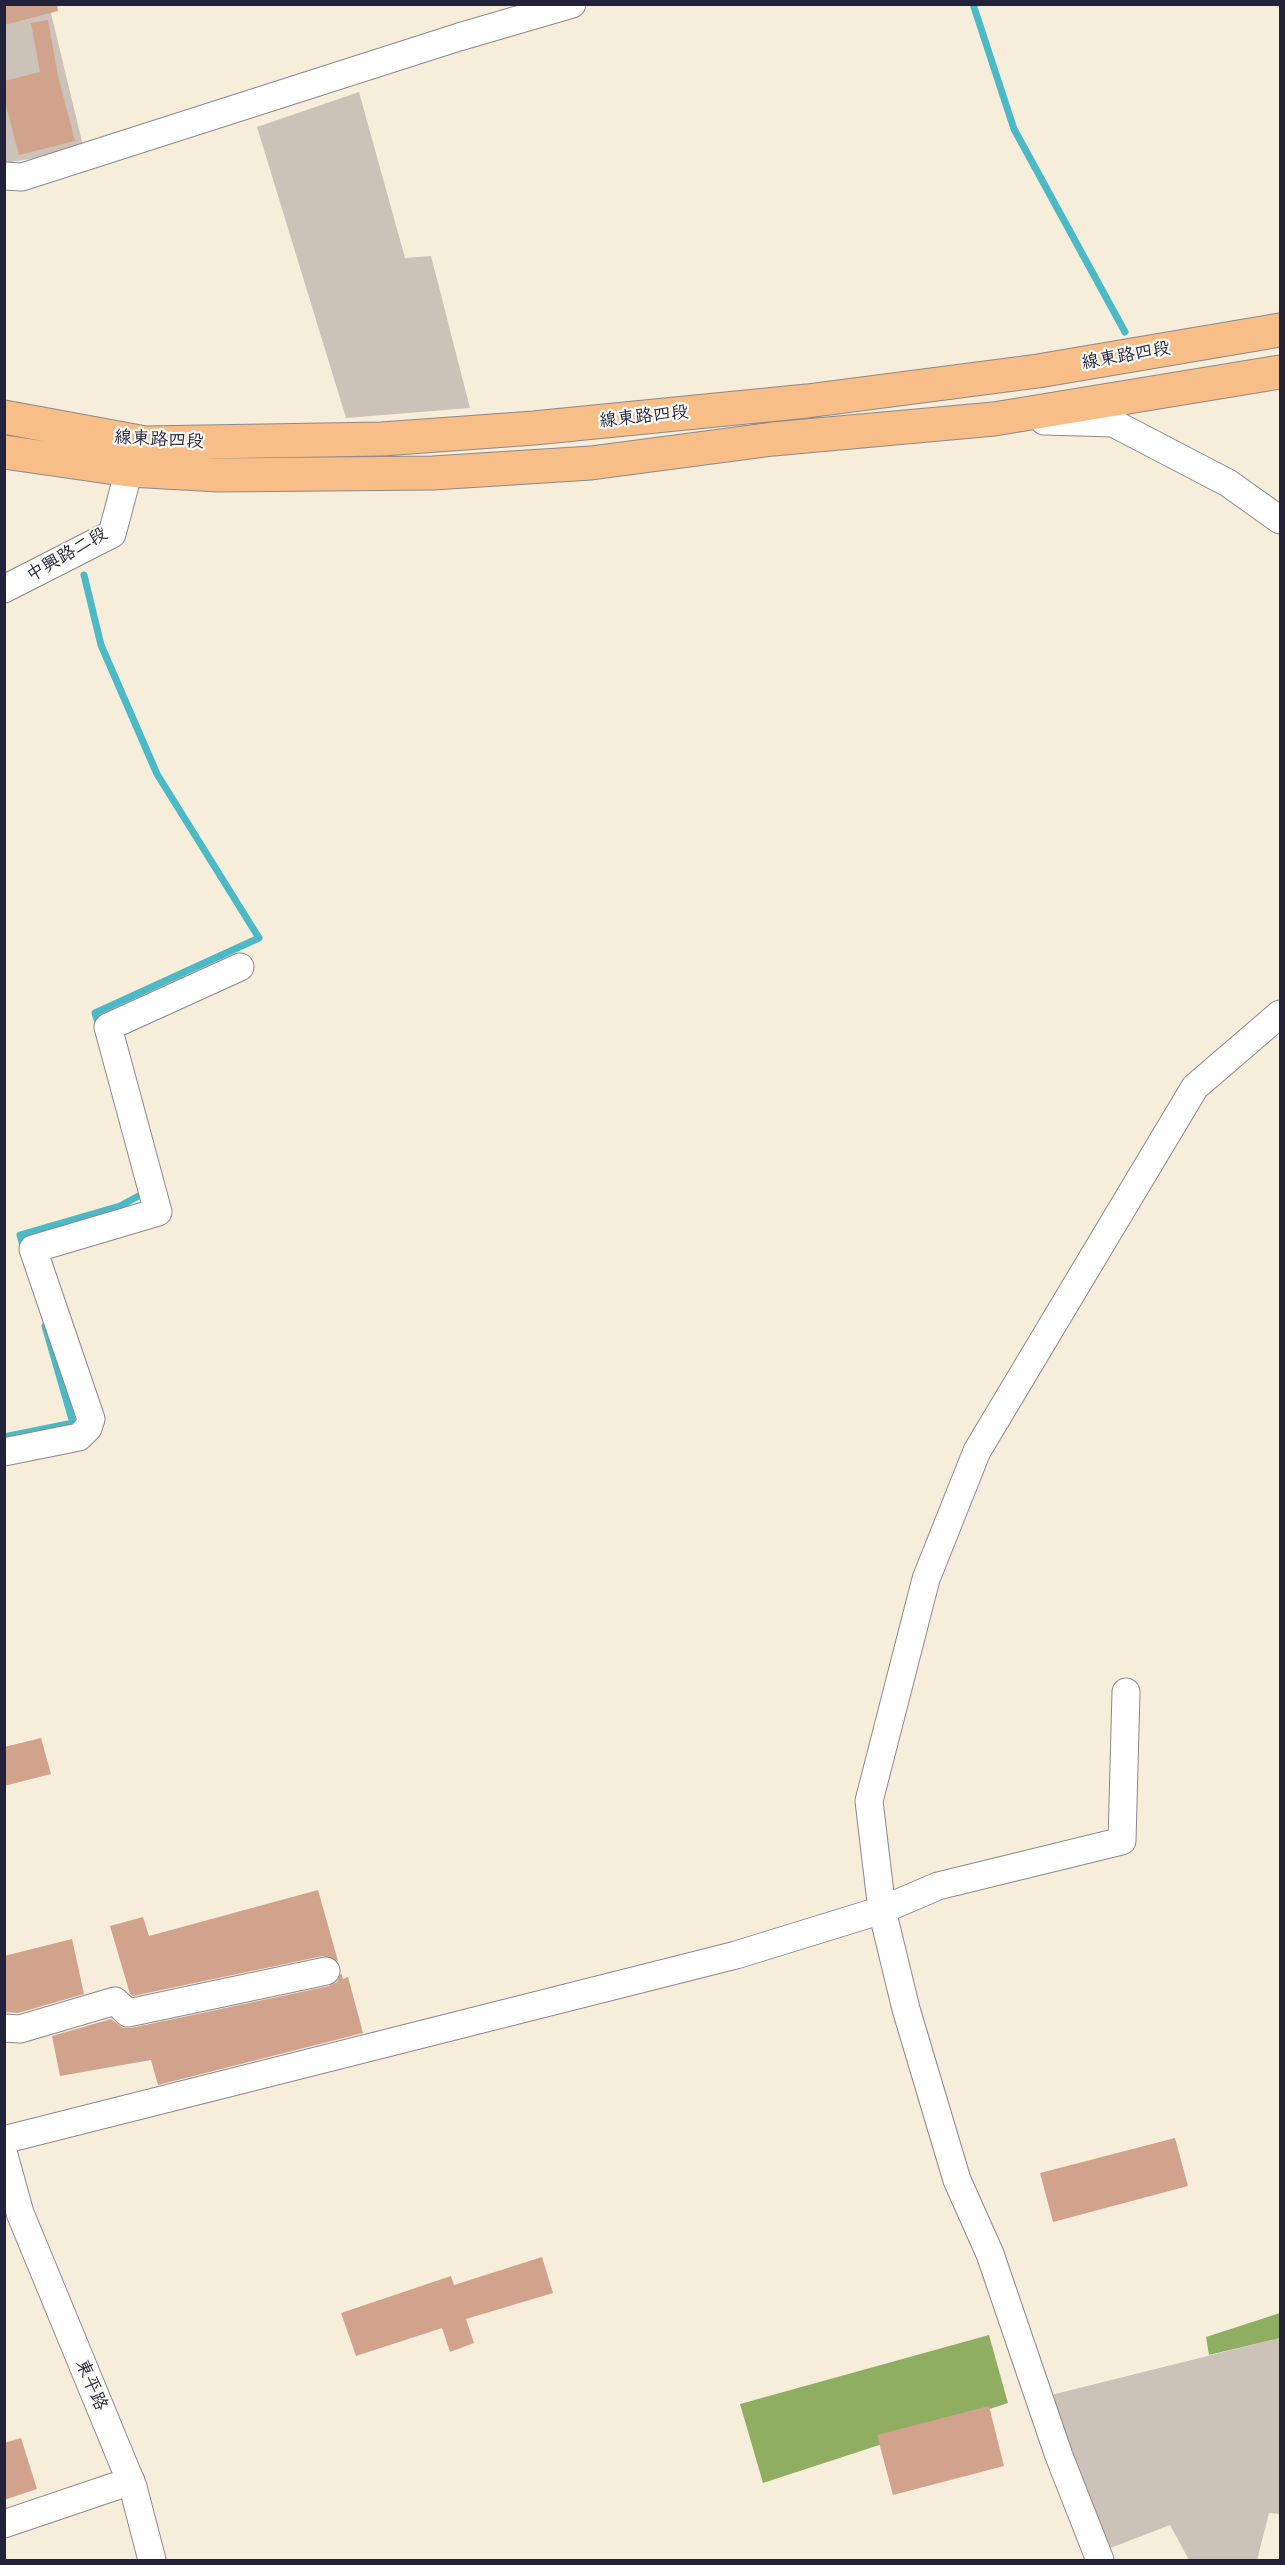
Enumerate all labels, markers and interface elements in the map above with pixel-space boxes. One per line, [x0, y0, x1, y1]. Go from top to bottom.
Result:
street label: 線東路四段 [1080, 338, 1172, 374]
street label: 線東路四段 [598, 402, 690, 432]
street label: 線東路四段 [113, 427, 205, 453]
street label: 中興路二段 [23, 523, 111, 587]
street label: 東平路 [71, 2356, 111, 2414]

